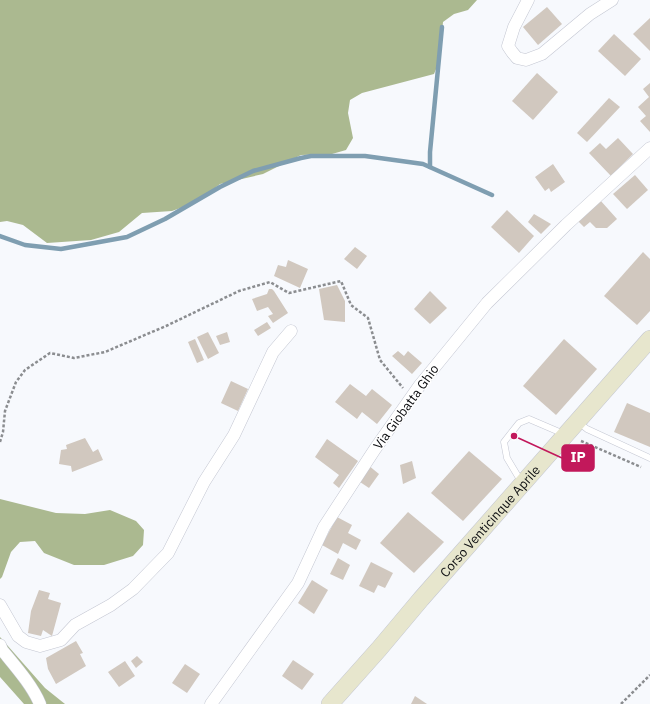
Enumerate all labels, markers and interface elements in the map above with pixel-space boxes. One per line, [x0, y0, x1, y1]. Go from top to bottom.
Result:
street label: Via Giobatta Ghio [369, 361, 443, 453]
callout: IP [562, 445, 594, 471]
text: IP [570, 448, 586, 466]
street label: Corso Venticinque Aprile [436, 461, 544, 580]

